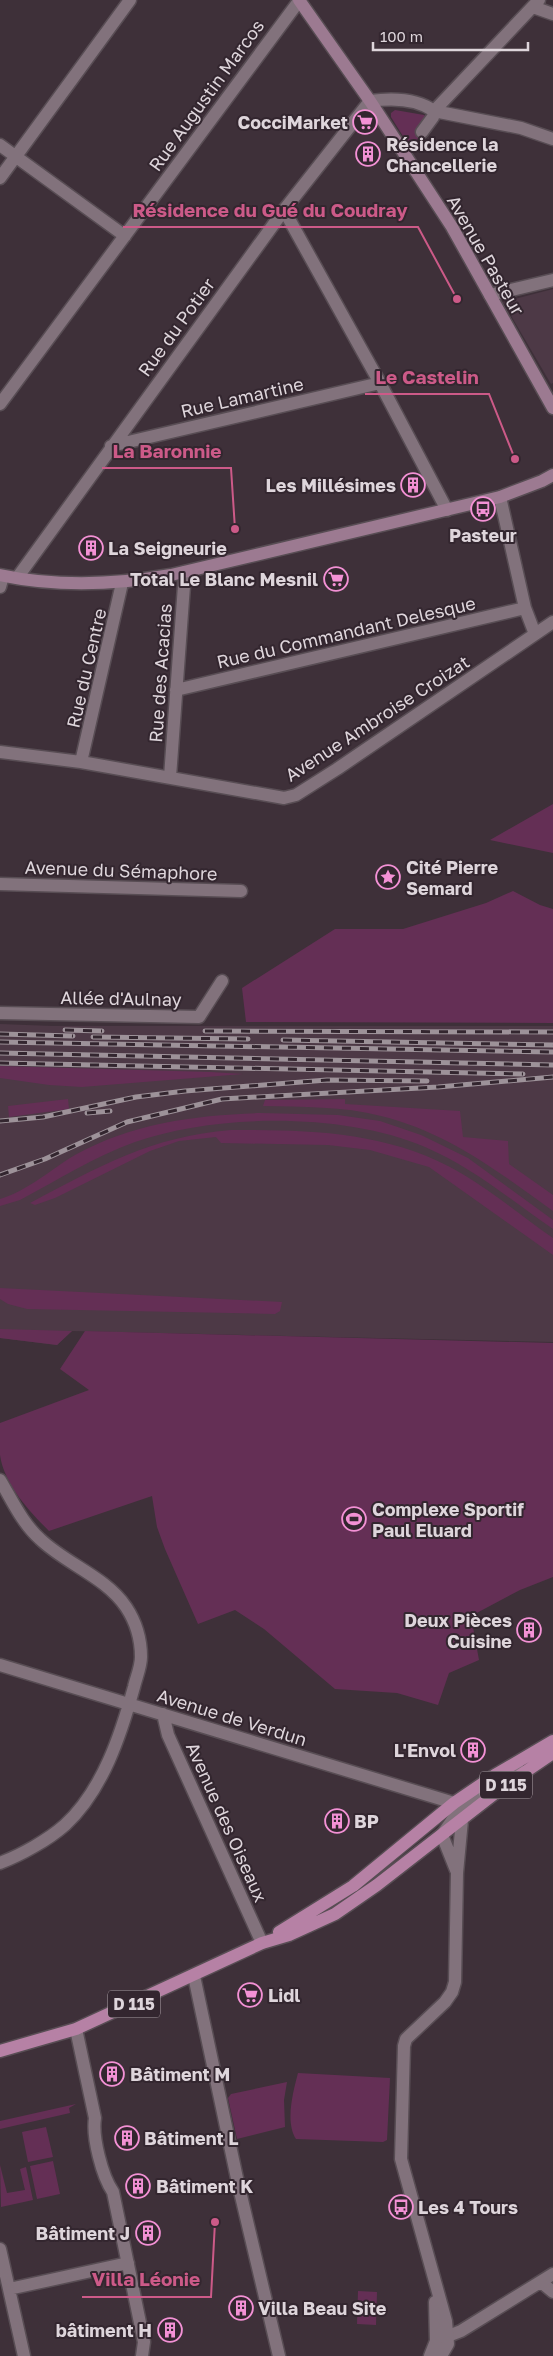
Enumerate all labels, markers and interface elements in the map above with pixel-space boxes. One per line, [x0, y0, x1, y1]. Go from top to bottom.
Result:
street label: Rue Augustin Marcos [144, 15, 268, 175]
scale bar [373, 20, 528, 52]
text: 100 m [380, 27, 423, 45]
supermarket icon: CocciMarket [352, 109, 378, 135]
place label: CocciMarket [237, 111, 348, 133]
place label: Résidence la Chancellerie [386, 133, 498, 176]
building icon: Résidence la Chancellerie [355, 141, 381, 167]
street label: Avenue Pasteur [443, 191, 529, 319]
callout: Résidence du Gué du Coudray [123, 193, 418, 227]
text: Résidence du Gué du Coudray [132, 198, 408, 221]
street label: Rue du Potier [133, 274, 219, 380]
callout: Le Castelin [365, 360, 489, 394]
text: Le Castelin [375, 365, 479, 388]
street label: Rue Lamartine [178, 372, 306, 422]
callout: La Baronnie [102, 434, 231, 468]
text: La Baronnie [112, 439, 222, 462]
building icon: Les Millésimes [400, 472, 426, 498]
place label: Les Millésimes [266, 474, 396, 496]
bus stop icon: Pasteur [470, 496, 496, 522]
place label: Pasteur [449, 524, 517, 546]
building icon: La Seigneurie [78, 535, 104, 561]
place label: La Seigneurie [108, 537, 227, 559]
supermarket icon: Total Le Blanc Mesnil [323, 566, 349, 592]
place label: Total Le Blanc Mesnil [130, 568, 318, 590]
street label: Rue du Commandant Delesque [214, 591, 478, 673]
street label: Rue des Acacias [144, 603, 176, 743]
street label: Rue du Centre [62, 606, 110, 730]
street label: Avenue Ambroise Croizat [281, 650, 473, 786]
street label: Avenue du Sémaphore [24, 856, 218, 884]
place label: Cité Pierre Semard [406, 856, 498, 899]
place icon: Cité Pierre Semard [375, 864, 401, 890]
street label: Allée d'Aulnay [60, 986, 182, 1010]
place label: Complexe Sportif Paul Eluard [372, 1498, 524, 1541]
sports icon: Complexe Sportif Paul Eluard [341, 1506, 367, 1532]
place label: Deux Pièces Cuisine [404, 1609, 512, 1652]
building icon: Deux Pièces Cuisine [516, 1617, 542, 1643]
street label: Avenue de Verdun [155, 1684, 309, 1750]
building icon: L'Envol [460, 1737, 486, 1763]
street label: Avenue des Oiseaux [182, 1739, 272, 1905]
place label: L'Envol [394, 1739, 456, 1761]
road number: D 115 [480, 1772, 532, 1798]
building icon: BP [324, 1808, 350, 1834]
place label: BP [354, 1810, 379, 1832]
supermarket icon: Lidl [237, 1982, 263, 2008]
place label: Lidl [268, 1984, 300, 2006]
road number: D 115 [108, 1990, 160, 2018]
building icon: Bâtiment M [99, 2061, 125, 2087]
place label: Bâtiment M [130, 2063, 230, 2085]
building icon: Bâtiment L [114, 2125, 140, 2151]
place label: Bâtiment L [144, 2127, 238, 2149]
building icon: Bâtiment K [125, 2173, 151, 2199]
place label: Bâtiment K [156, 2175, 253, 2197]
bus stop icon: Les 4 Tours [388, 2194, 414, 2220]
place label: Les 4 Tours [418, 2196, 518, 2218]
building icon: Bâtiment J [135, 2220, 161, 2246]
place label: Bâtiment J [36, 2222, 130, 2244]
callout: Villa Léonie [82, 2263, 211, 2297]
text: Villa Léonie [92, 2267, 200, 2290]
building icon: Villa Beau Site [228, 2295, 254, 2321]
place label: Villa Beau Site [258, 2297, 387, 2319]
building icon: bâtiment H [157, 2317, 183, 2343]
place label: bâtiment H [56, 2319, 152, 2341]

